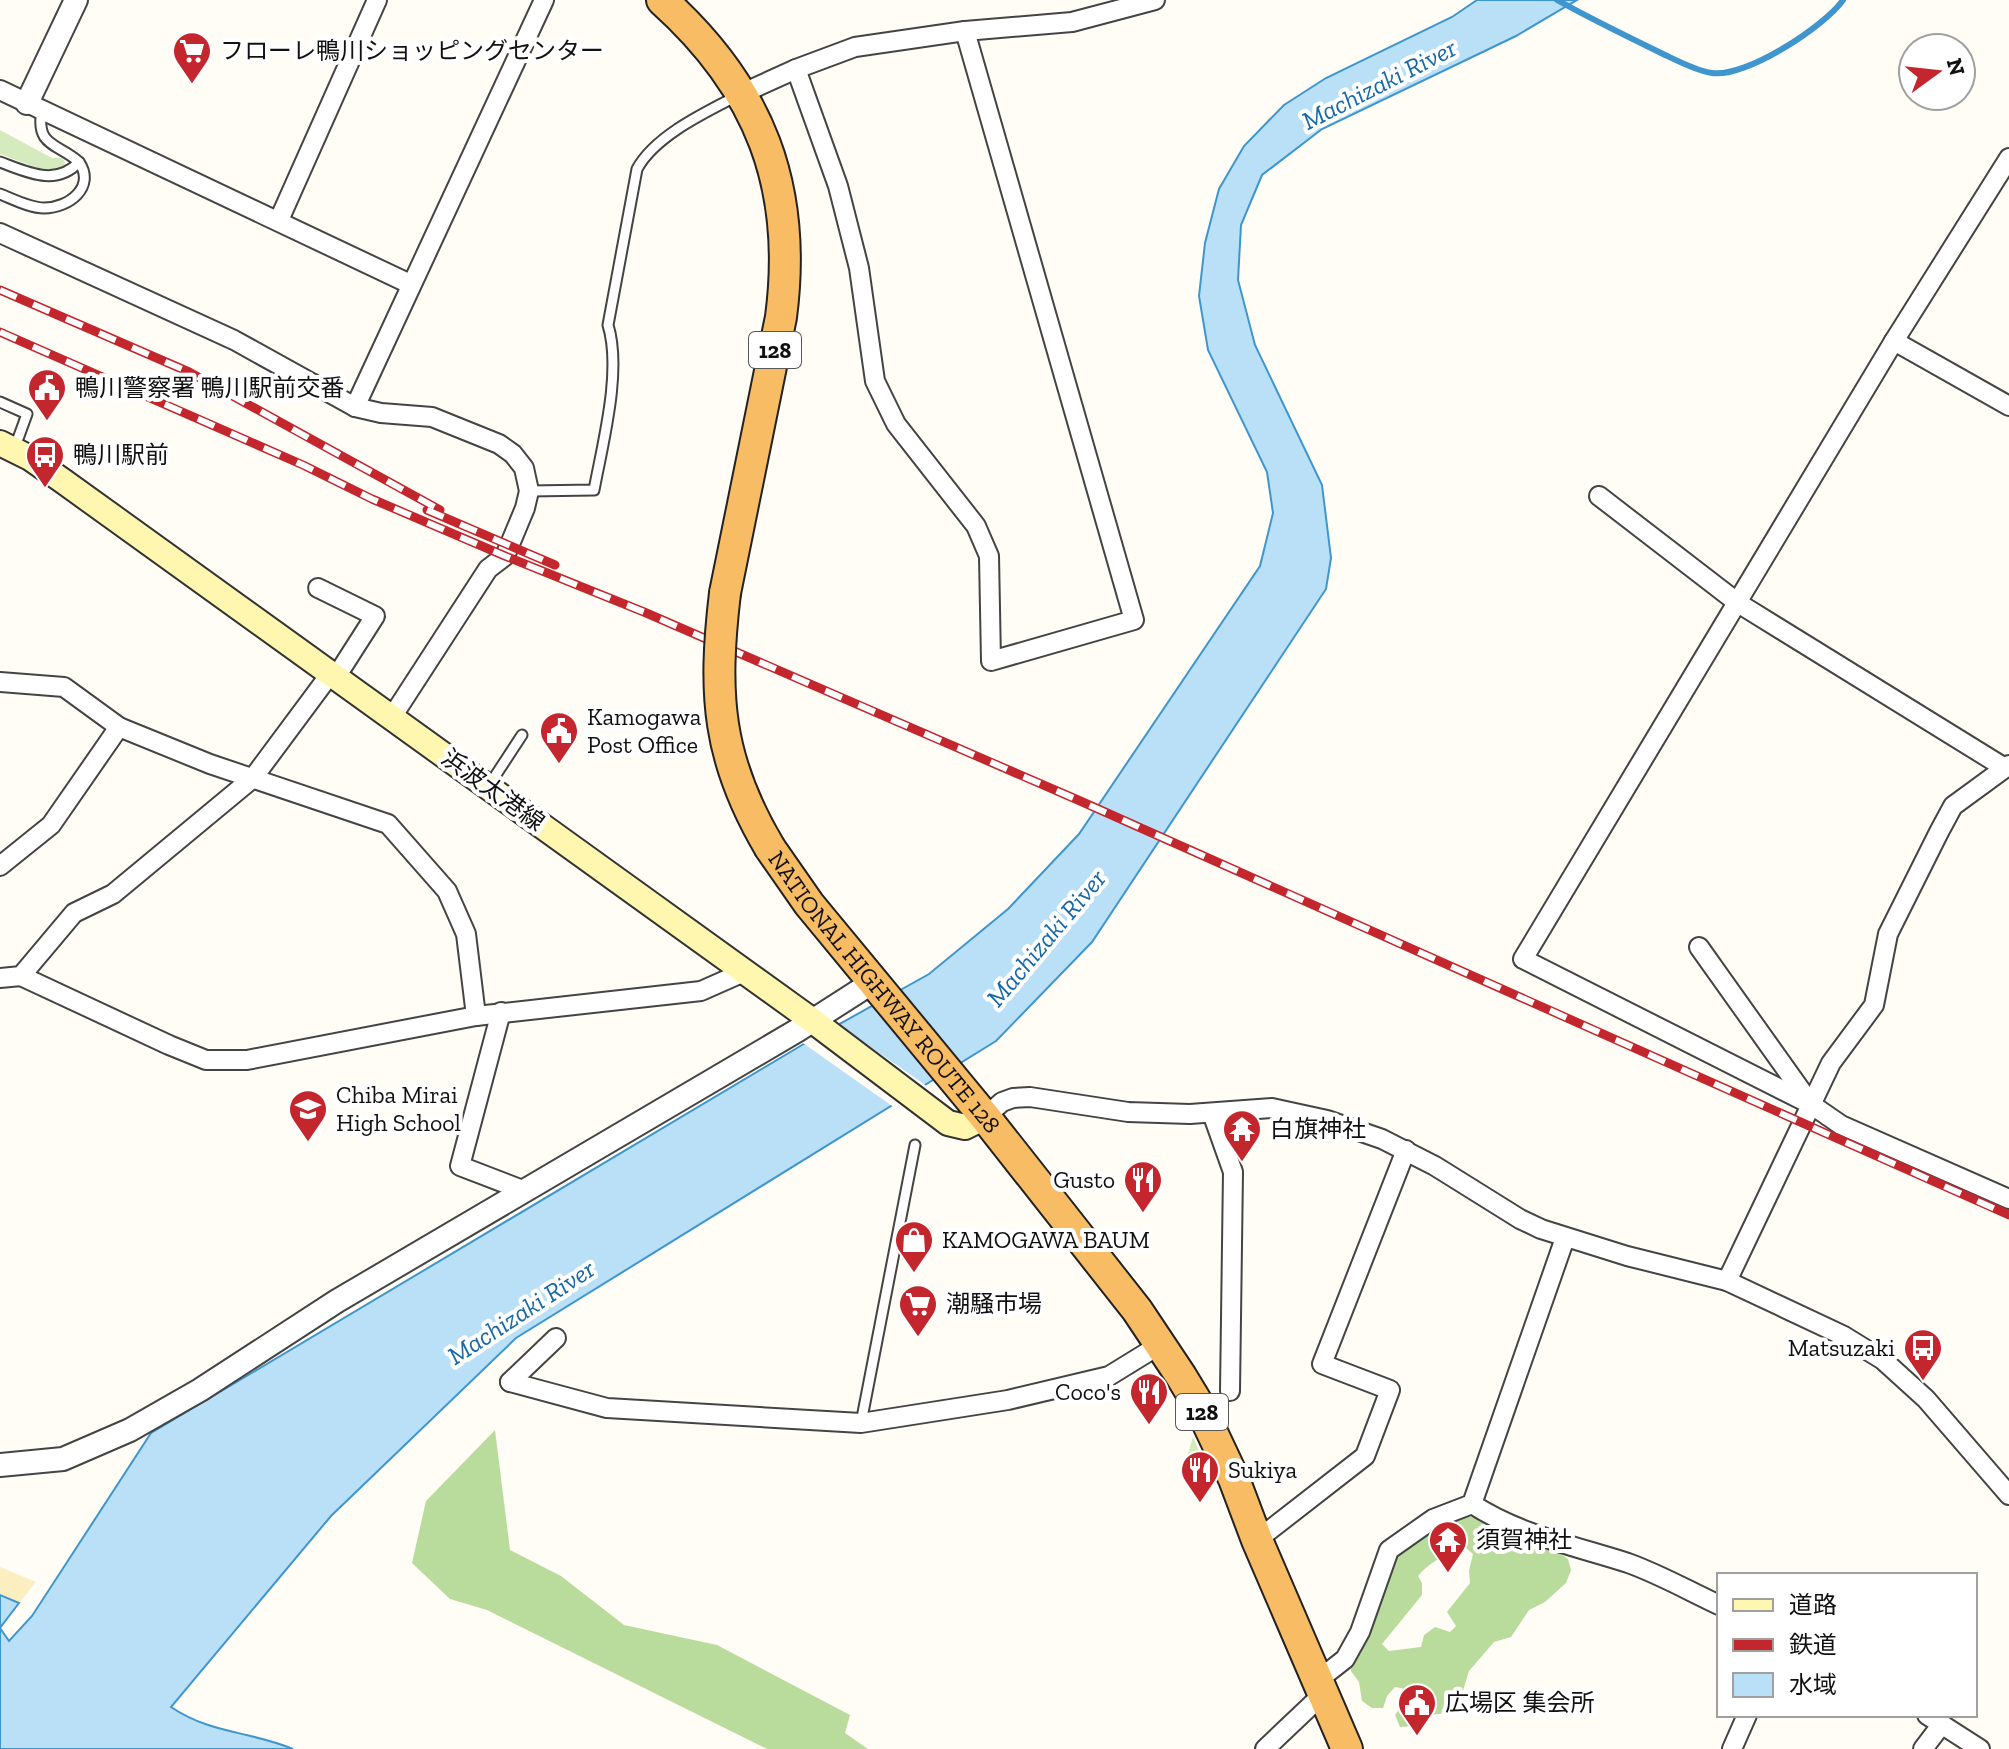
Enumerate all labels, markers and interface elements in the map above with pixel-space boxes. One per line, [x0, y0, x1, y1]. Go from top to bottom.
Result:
supermarket icon: フローレ鴨川ショッピングセンター [171, 30, 213, 85]
water label: Machizaki River [1296, 31, 1462, 137]
north arrow [1897, 32, 1977, 112]
place label: フローレ鴨川ショッピングセンター [220, 36, 604, 65]
text: N [1941, 55, 1971, 79]
road number: 128 [749, 332, 801, 368]
public building icon: 鴨川警察署 鴨川駅前交番 [26, 367, 68, 422]
place label: 鴨川警察署 鴨川駅前交番 [75, 373, 344, 402]
bus stop icon: 鴨川駅前 [24, 434, 66, 489]
place label: 鴨川駅前 [73, 440, 169, 469]
place label: Kamogawa Post Office [587, 702, 702, 759]
public building icon: Kamogawa Post Office [538, 710, 580, 765]
street label: 浜波太港線 [436, 743, 550, 837]
street label: NATIONAL HIGHWAY ROUTE 128 [762, 845, 1007, 1139]
water label: Machizaki River [979, 863, 1113, 1013]
place label: Chiba Mirai High School [336, 1080, 461, 1137]
school or university icon: Chiba Mirai High School [287, 1088, 329, 1143]
temple icon: 白旗神社 [1221, 1108, 1263, 1163]
place label: 白旗神社 [1270, 1114, 1366, 1143]
restaurant icon: Gusto [1122, 1159, 1164, 1214]
place label: Gusto [1053, 1165, 1115, 1194]
shop icon: KAMOGAWA BAUM [893, 1219, 935, 1274]
place label: KAMOGAWA BAUM [942, 1225, 1150, 1254]
water label: Machizaki River [441, 1252, 601, 1372]
supermarket icon: 潮騒市場 [897, 1283, 939, 1338]
place label: 潮騒市場 [946, 1289, 1042, 1318]
bus stop icon: Matsuzaki [1902, 1327, 1944, 1382]
place label: Matsuzaki [1788, 1333, 1895, 1362]
restaurant icon: Coco's [1128, 1371, 1170, 1426]
place label: Coco's [1055, 1377, 1121, 1406]
road number: 128 [1176, 1394, 1228, 1430]
restaurant icon: Sukiya [1179, 1449, 1221, 1504]
place label: Sukiya [1228, 1455, 1297, 1484]
temple icon: 須賀神社 [1427, 1519, 1469, 1574]
place label: 須賀神社 [1476, 1525, 1572, 1554]
legend [1717, 1573, 1977, 1717]
text: 道路 [1789, 1590, 1837, 1619]
text: 鉄道 [1789, 1630, 1837, 1659]
text: 水域 [1789, 1670, 1837, 1699]
public building icon: 広場区 集会所 [1396, 1682, 1438, 1737]
place label: 広場区 集会所 [1445, 1688, 1594, 1717]

